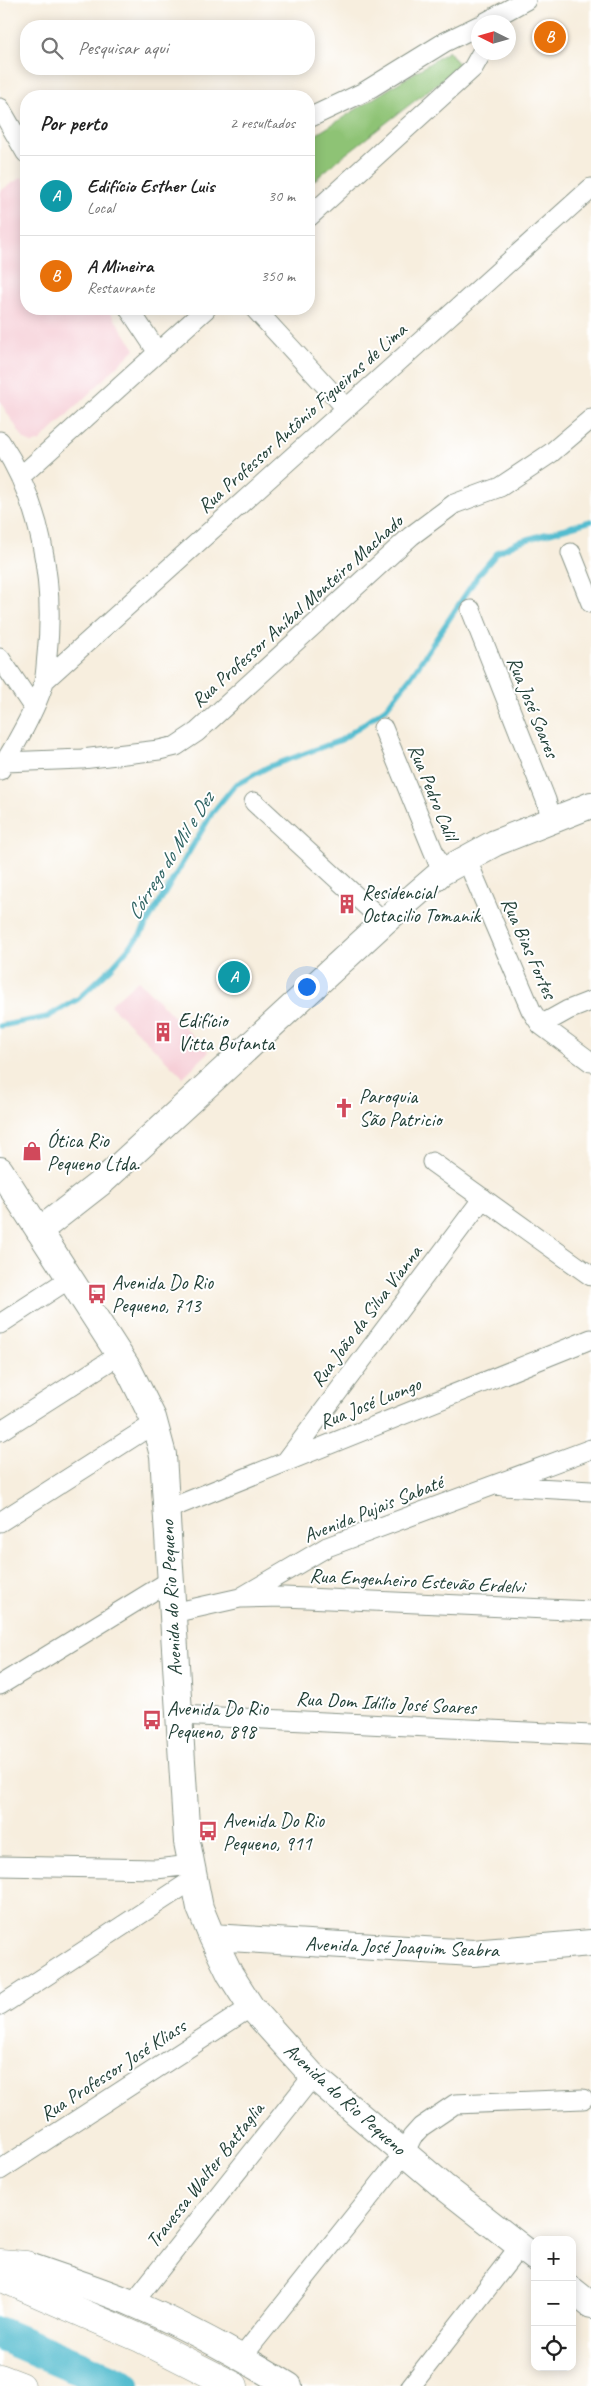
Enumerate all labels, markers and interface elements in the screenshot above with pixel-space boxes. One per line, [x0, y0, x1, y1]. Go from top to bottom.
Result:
north arrow [471, 15, 516, 60]
pin: B [534, 18, 566, 56]
search box [20, 20, 315, 75]
icon: search [38, 34, 66, 62]
text: Pesquisar aqui [78, 36, 168, 60]
text: Por perto [40, 110, 107, 136]
text: 2 resultados [230, 113, 295, 133]
text: Edifício Esther Luis [87, 174, 214, 198]
text: A [52, 186, 60, 206]
text: 30 m [268, 186, 295, 206]
text: Local [87, 198, 114, 218]
text: A Mineira [87, 254, 153, 278]
text: B [52, 266, 60, 286]
text: 350 m [261, 266, 295, 286]
text: Restaurante [87, 278, 154, 298]
street label: Rua Professor Antônio Figueiras de Lima [192, 317, 413, 519]
street label: Rua Professor Aníbal Monteiro Machado [186, 508, 410, 713]
street label: Rua José Soares [501, 653, 565, 763]
street label: Rua Pedro Calil [402, 740, 465, 847]
water label: Córrego do Mil e Dez [120, 785, 221, 925]
place label: Residencial Octacilio Tomanik [362, 880, 481, 928]
building icon: Residencial Octacilio Tomanik [336, 893, 358, 915]
street label: Rua Bias Fortes [496, 894, 563, 1004]
pin: A [218, 958, 250, 996]
your location [294, 974, 320, 1000]
place label: Edifício Vitta Butanta [178, 1008, 276, 1056]
building icon: Edifício Vitta Butanta [152, 1021, 174, 1043]
place label: Paroquia São Patricio [359, 1084, 443, 1132]
church icon: Paroquia São Patricio [333, 1097, 355, 1119]
place label: Ótica Rio Pequeno Ltda. [47, 1128, 140, 1176]
shop icon: Ótica Rio Pequeno Ltda. [21, 1140, 43, 1162]
street label: Rua João da Silva Vianna [305, 1239, 428, 1392]
place label: Avenida Do Rio Pequeno, 713 [112, 1270, 214, 1318]
bus stop icon: Avenida Do Rio Pequeno, 713 [86, 1283, 108, 1305]
street label: Rua José Luongo [316, 1371, 425, 1435]
street label: Avenida Pujais Sabaté [300, 1468, 450, 1548]
street label: Avenida do Rio Pequeno [154, 1519, 188, 1676]
street label: Rua Engenheiro Estevão Erdelvi [309, 1563, 527, 1599]
street label: Rua Dom Idílio José Soares [295, 1686, 479, 1720]
place label: Avenida Do Rio Pequeno, 898 [167, 1696, 269, 1744]
bus stop icon: Avenida Do Rio Pequeno, 898 [141, 1709, 163, 1731]
place label: Avenida Do Rio Pequeno, 911 [223, 1808, 325, 1856]
bus stop icon: Avenida Do Rio Pequeno, 911 [197, 1820, 219, 1842]
street label: Avenida José Joaquim Seabra [305, 1931, 500, 1963]
street label: Rua Professor José Kliass [35, 2012, 193, 2127]
street label: Avenida do Rio Pequeno [279, 2038, 412, 2161]
street label: Travessa Walter Battaglia [140, 2096, 271, 2253]
map controls [531, 2236, 576, 2371]
button: + [531, 2236, 576, 2281]
button: − [531, 2281, 576, 2326]
button: locate [531, 2326, 576, 2371]

